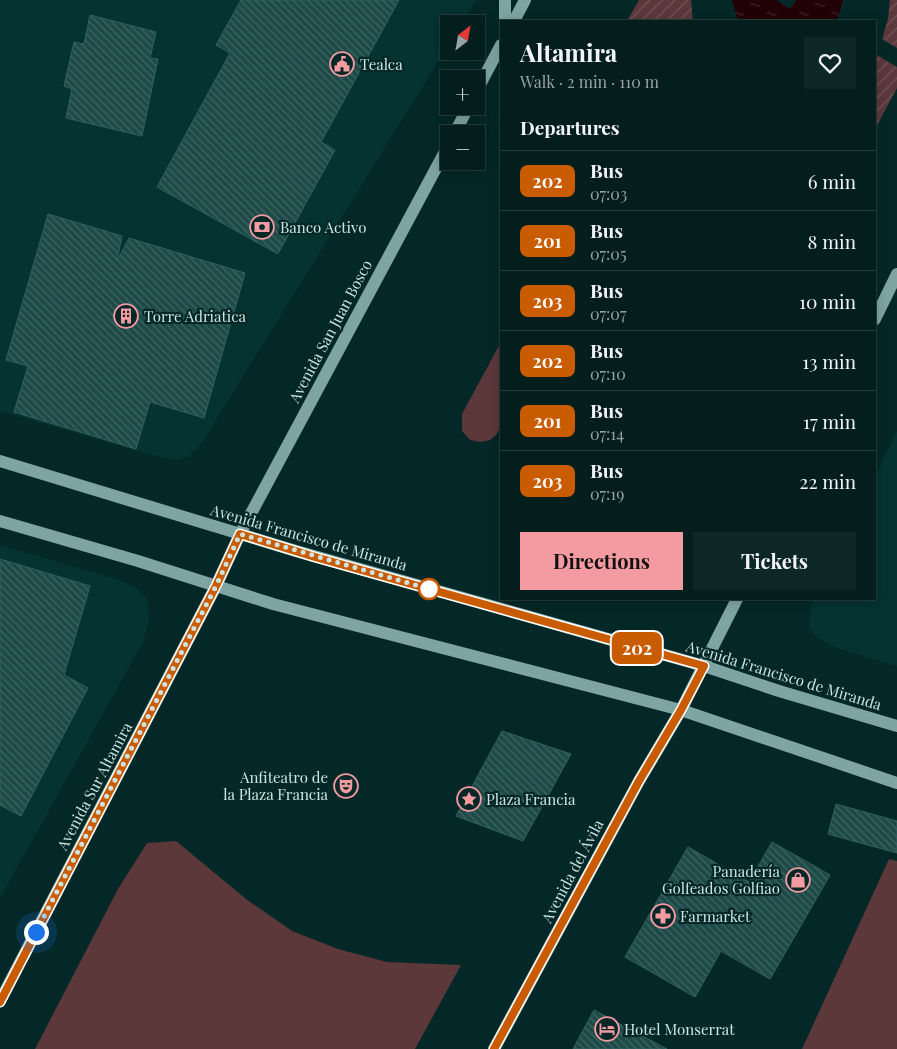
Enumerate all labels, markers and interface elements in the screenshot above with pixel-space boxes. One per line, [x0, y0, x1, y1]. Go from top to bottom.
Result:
north arrow [440, 15, 485, 60]
map controls [440, 15, 485, 170]
text: Altamira [520, 36, 617, 68]
button: heart [804, 37, 856, 89]
public building icon: Tealca [329, 51, 355, 77]
place label: Tealca [360, 54, 403, 74]
button: + [440, 70, 485, 115]
text: Walk · 2 min · 110 m [520, 71, 659, 92]
text: Departures [520, 114, 620, 140]
button: − [440, 125, 485, 170]
text: Bus [590, 157, 623, 183]
text: 6 min [808, 168, 856, 194]
text: 202 [532, 169, 563, 193]
text: 07:03 [590, 183, 627, 204]
bank icon: Banco Activo [249, 214, 275, 240]
place label: Banco Activo [280, 217, 366, 237]
text: Bus [590, 217, 623, 243]
text: 8 min [808, 228, 856, 254]
text: 201 [534, 229, 561, 253]
text: 07:05 [590, 243, 627, 264]
street label: Avenida San Juan Bosco [283, 256, 376, 407]
text: Bus [590, 277, 623, 303]
text: 10 min [799, 288, 856, 314]
text: 203 [533, 289, 562, 313]
building icon: Torre Adriatica [113, 303, 139, 329]
text: 07:07 [590, 303, 626, 324]
place label: Torre Adriatica [144, 306, 246, 326]
text: Bus [590, 337, 623, 363]
text: 13 min [802, 348, 856, 374]
text: 202 [532, 349, 563, 373]
text: 07:10 [590, 363, 626, 384]
text: Bus [590, 397, 623, 423]
text: 17 min [803, 408, 856, 434]
text: 201 [534, 409, 561, 433]
text: 07:14 [590, 423, 624, 444]
text: Bus [590, 457, 623, 483]
text: 22 min [799, 468, 856, 494]
text: 203 [533, 469, 562, 493]
text: 07:19 [590, 483, 624, 504]
street label: Avenida Francisco de Miranda [208, 499, 410, 575]
button: Directions [520, 532, 683, 590]
button: Tickets [693, 532, 856, 590]
unlabelled marker [418, 578, 440, 600]
line badge: 202 [608, 632, 666, 664]
street label: Avenida Francisco de Miranda [683, 635, 885, 714]
text: 202 [622, 636, 652, 660]
street label: Avenida Sur Altamira [51, 718, 136, 854]
place label: Anfiteatro de la Plaza Francia [223, 767, 329, 804]
theatre icon: Anfiteatro de la Plaza Francia [333, 773, 359, 799]
place icon: Plaza Francia [456, 786, 482, 812]
place label: Plaza Francia [486, 789, 576, 809]
street label: Avenida del Ávila [536, 815, 608, 927]
place label: Panadería Golfeados Golfiao [662, 861, 781, 898]
shop icon: Panadería Golfeados Golfiao [785, 867, 811, 893]
pharmacy icon: Farmarket [650, 903, 676, 929]
place label: Farmarket [680, 906, 751, 926]
your location [24, 920, 49, 945]
hotel icon: Hotel Monserrat [594, 1016, 620, 1042]
place label: Hotel Monserrat [624, 1019, 735, 1039]

